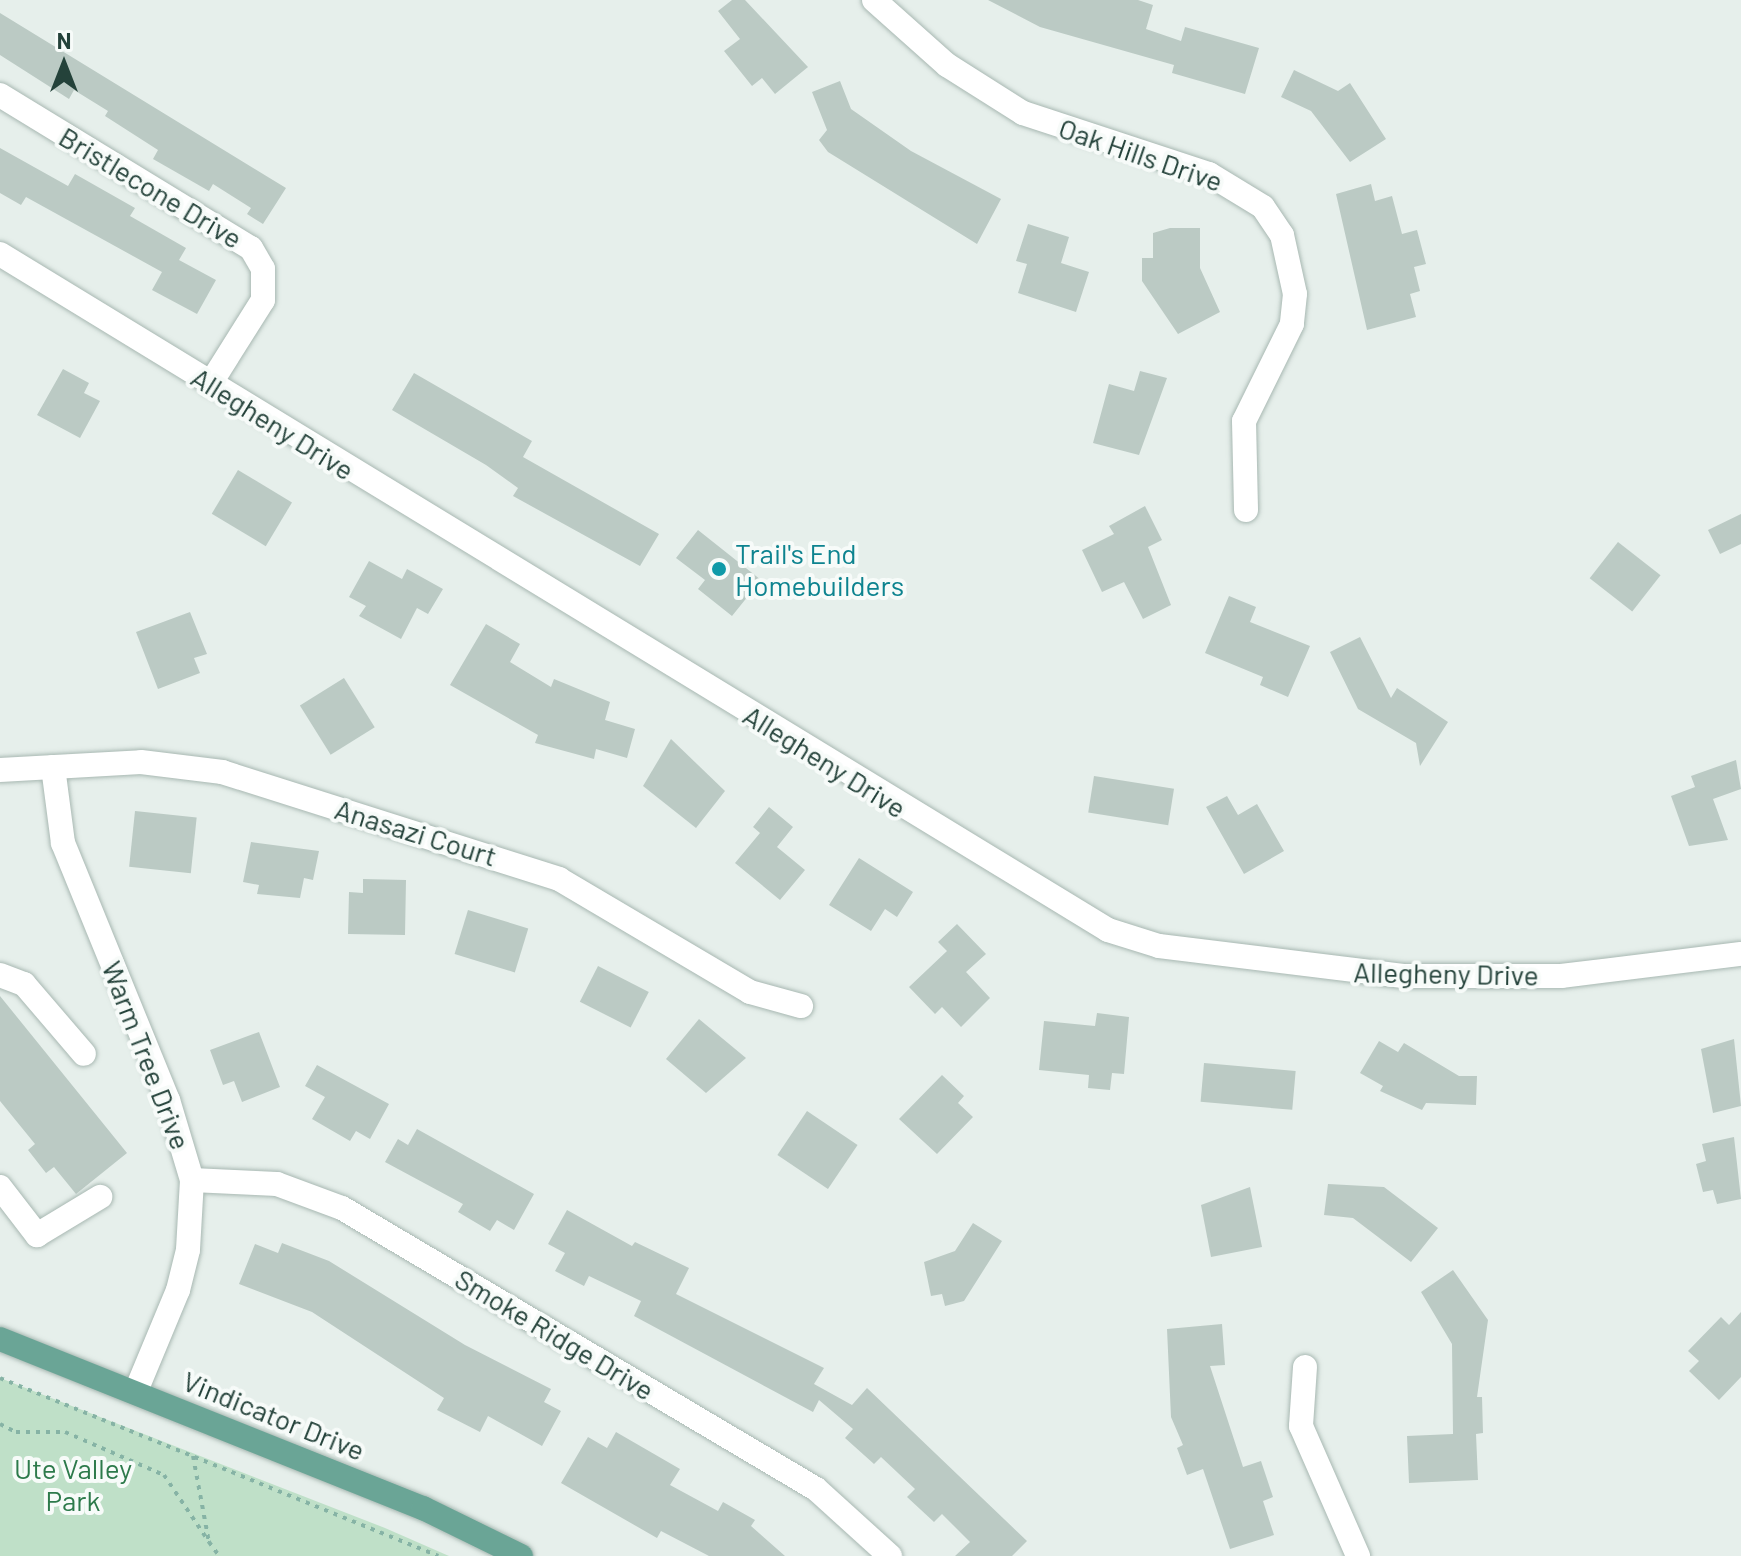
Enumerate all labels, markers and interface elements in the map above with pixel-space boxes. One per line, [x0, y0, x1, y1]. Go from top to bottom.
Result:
north arrow [24, 24, 104, 104]
text: N [57, 27, 71, 53]
street label: Oak Hills Drive [1055, 110, 1227, 198]
street label: Bristlecone Drive [53, 119, 249, 255]
street label: Allegheny Drive [186, 360, 360, 486]
place label: Trail's End Homebuilders [735, 536, 904, 602]
marker: Trail's End Homebuilders [710, 560, 728, 578]
street label: Allegheny Drive [738, 698, 912, 824]
street label: Anasazi Court [331, 791, 501, 873]
street label: Allegheny Drive [1353, 955, 1539, 991]
street label: Warm Tree Drive [96, 956, 198, 1154]
street label: Smoke Ridge Drive [449, 1261, 661, 1407]
street label: Vindicator Drive [178, 1363, 370, 1467]
park label: Ute Valley Park [14, 1451, 132, 1517]

